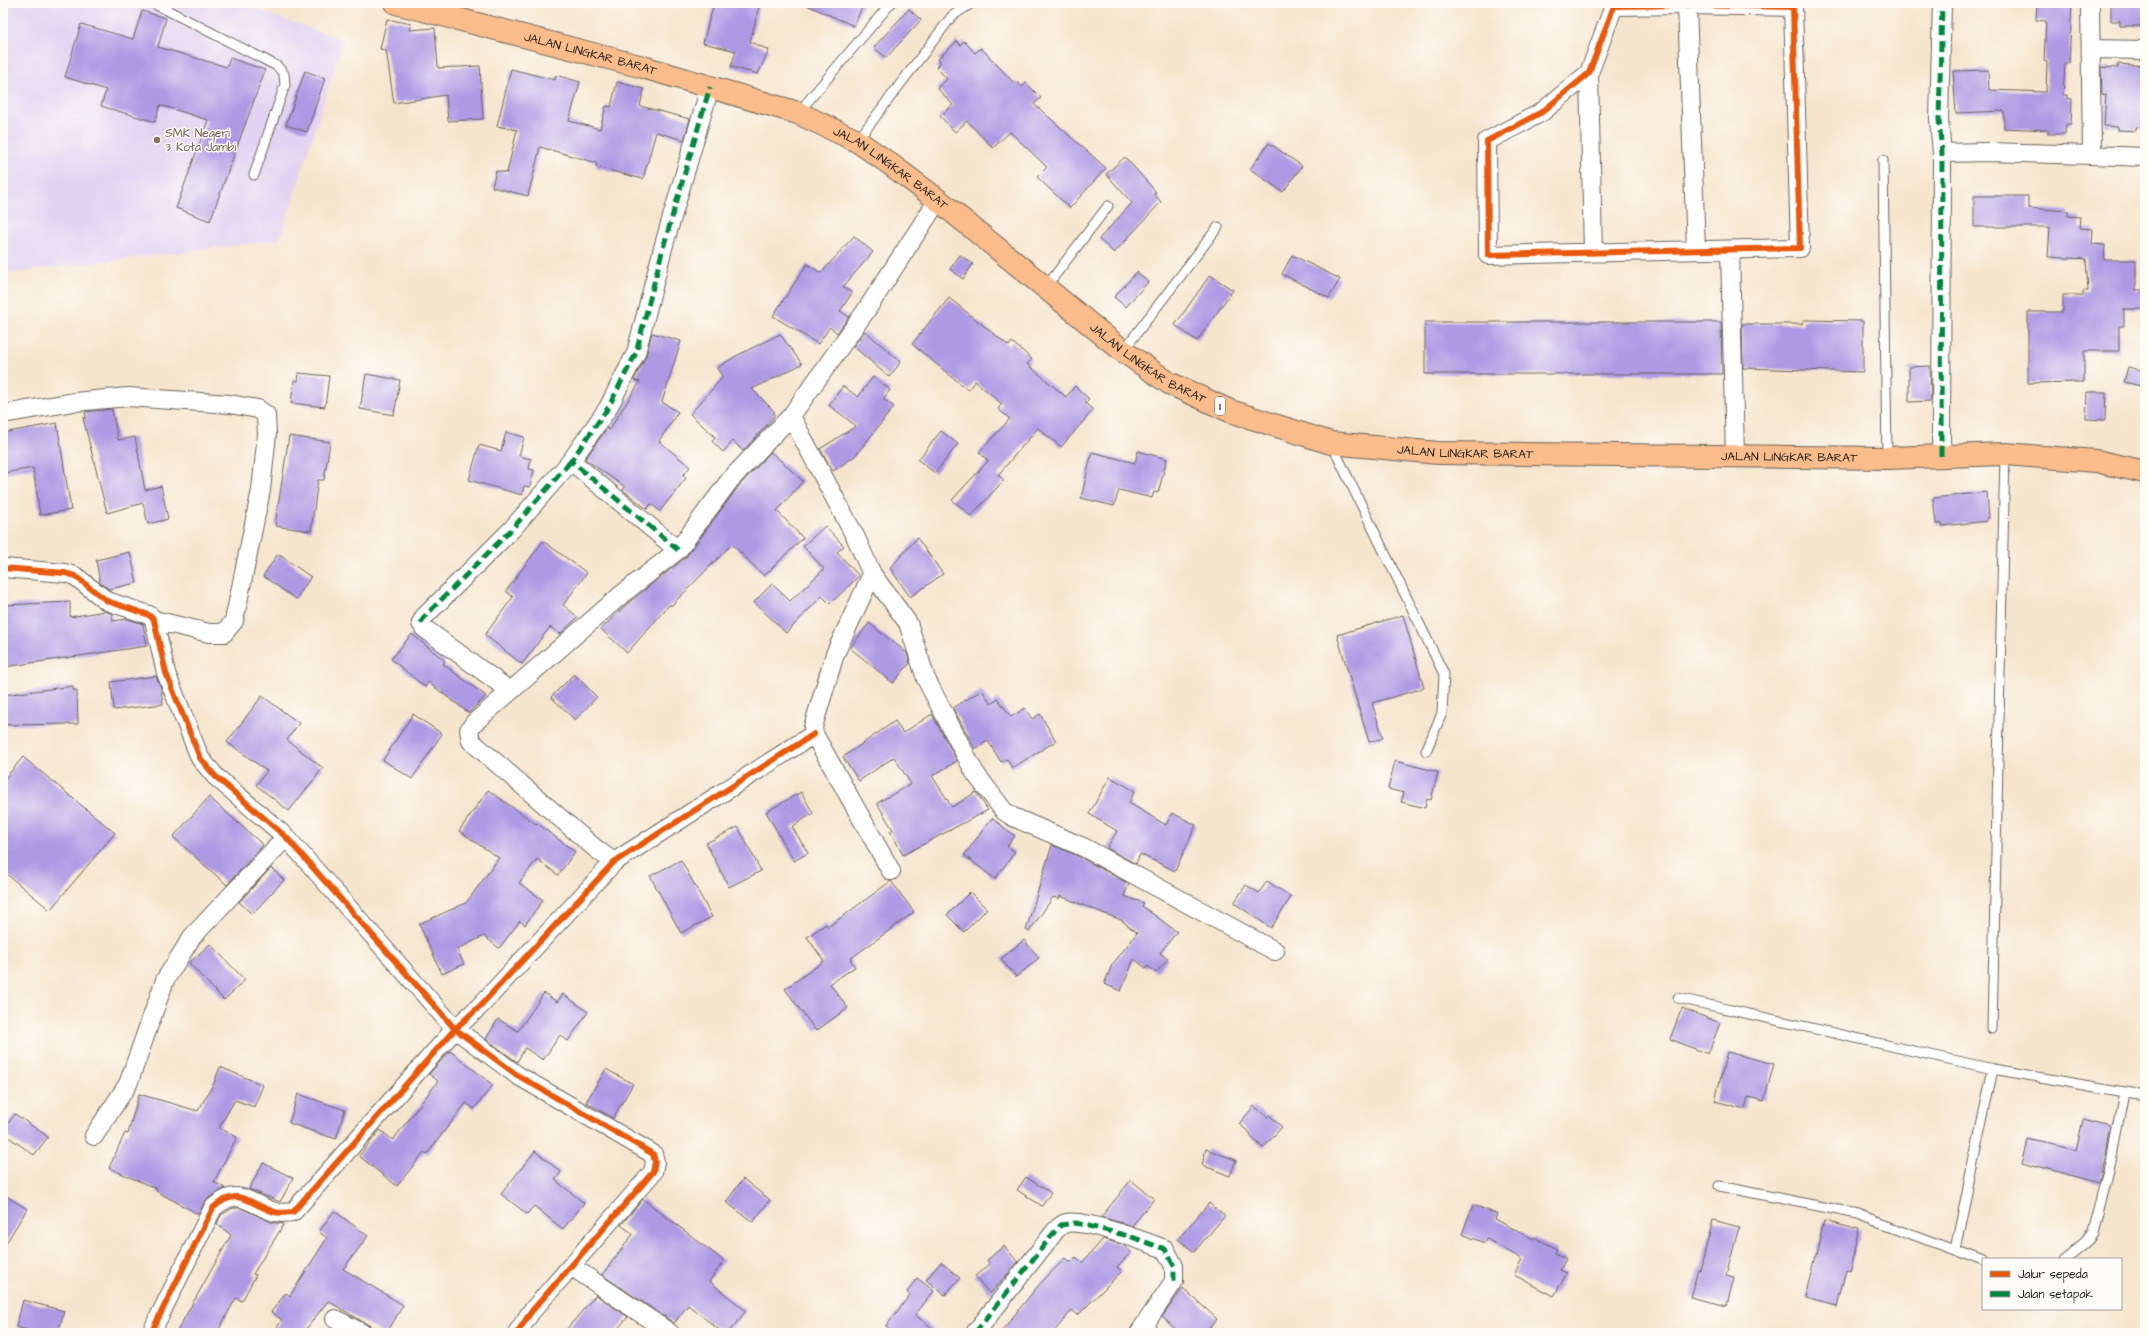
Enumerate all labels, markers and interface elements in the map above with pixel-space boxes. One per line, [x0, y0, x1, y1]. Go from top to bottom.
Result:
street label: JALAN LINGKAR BARAT [522, 28, 659, 79]
street label: JALAN LINGKAR BARAT [830, 122, 952, 214]
place label: SMK Negeri 3 Kota Jambi [165, 125, 236, 156]
marker: SMK Negeri 3 Kota Jambi [152, 135, 162, 145]
street label: JALAN LINGKAR BARAT [1086, 319, 1209, 408]
road number: 1 [1215, 397, 1225, 415]
street label: JALAN LINGKAR BARAT [1396, 441, 1534, 463]
street label: JALAN LINGKAR BARAT [1721, 448, 1858, 466]
legend [1982, 1258, 2122, 1310]
text: Jalur sepeda [2018, 1266, 2088, 1283]
text: Jalan setapak [2018, 1286, 2094, 1303]

